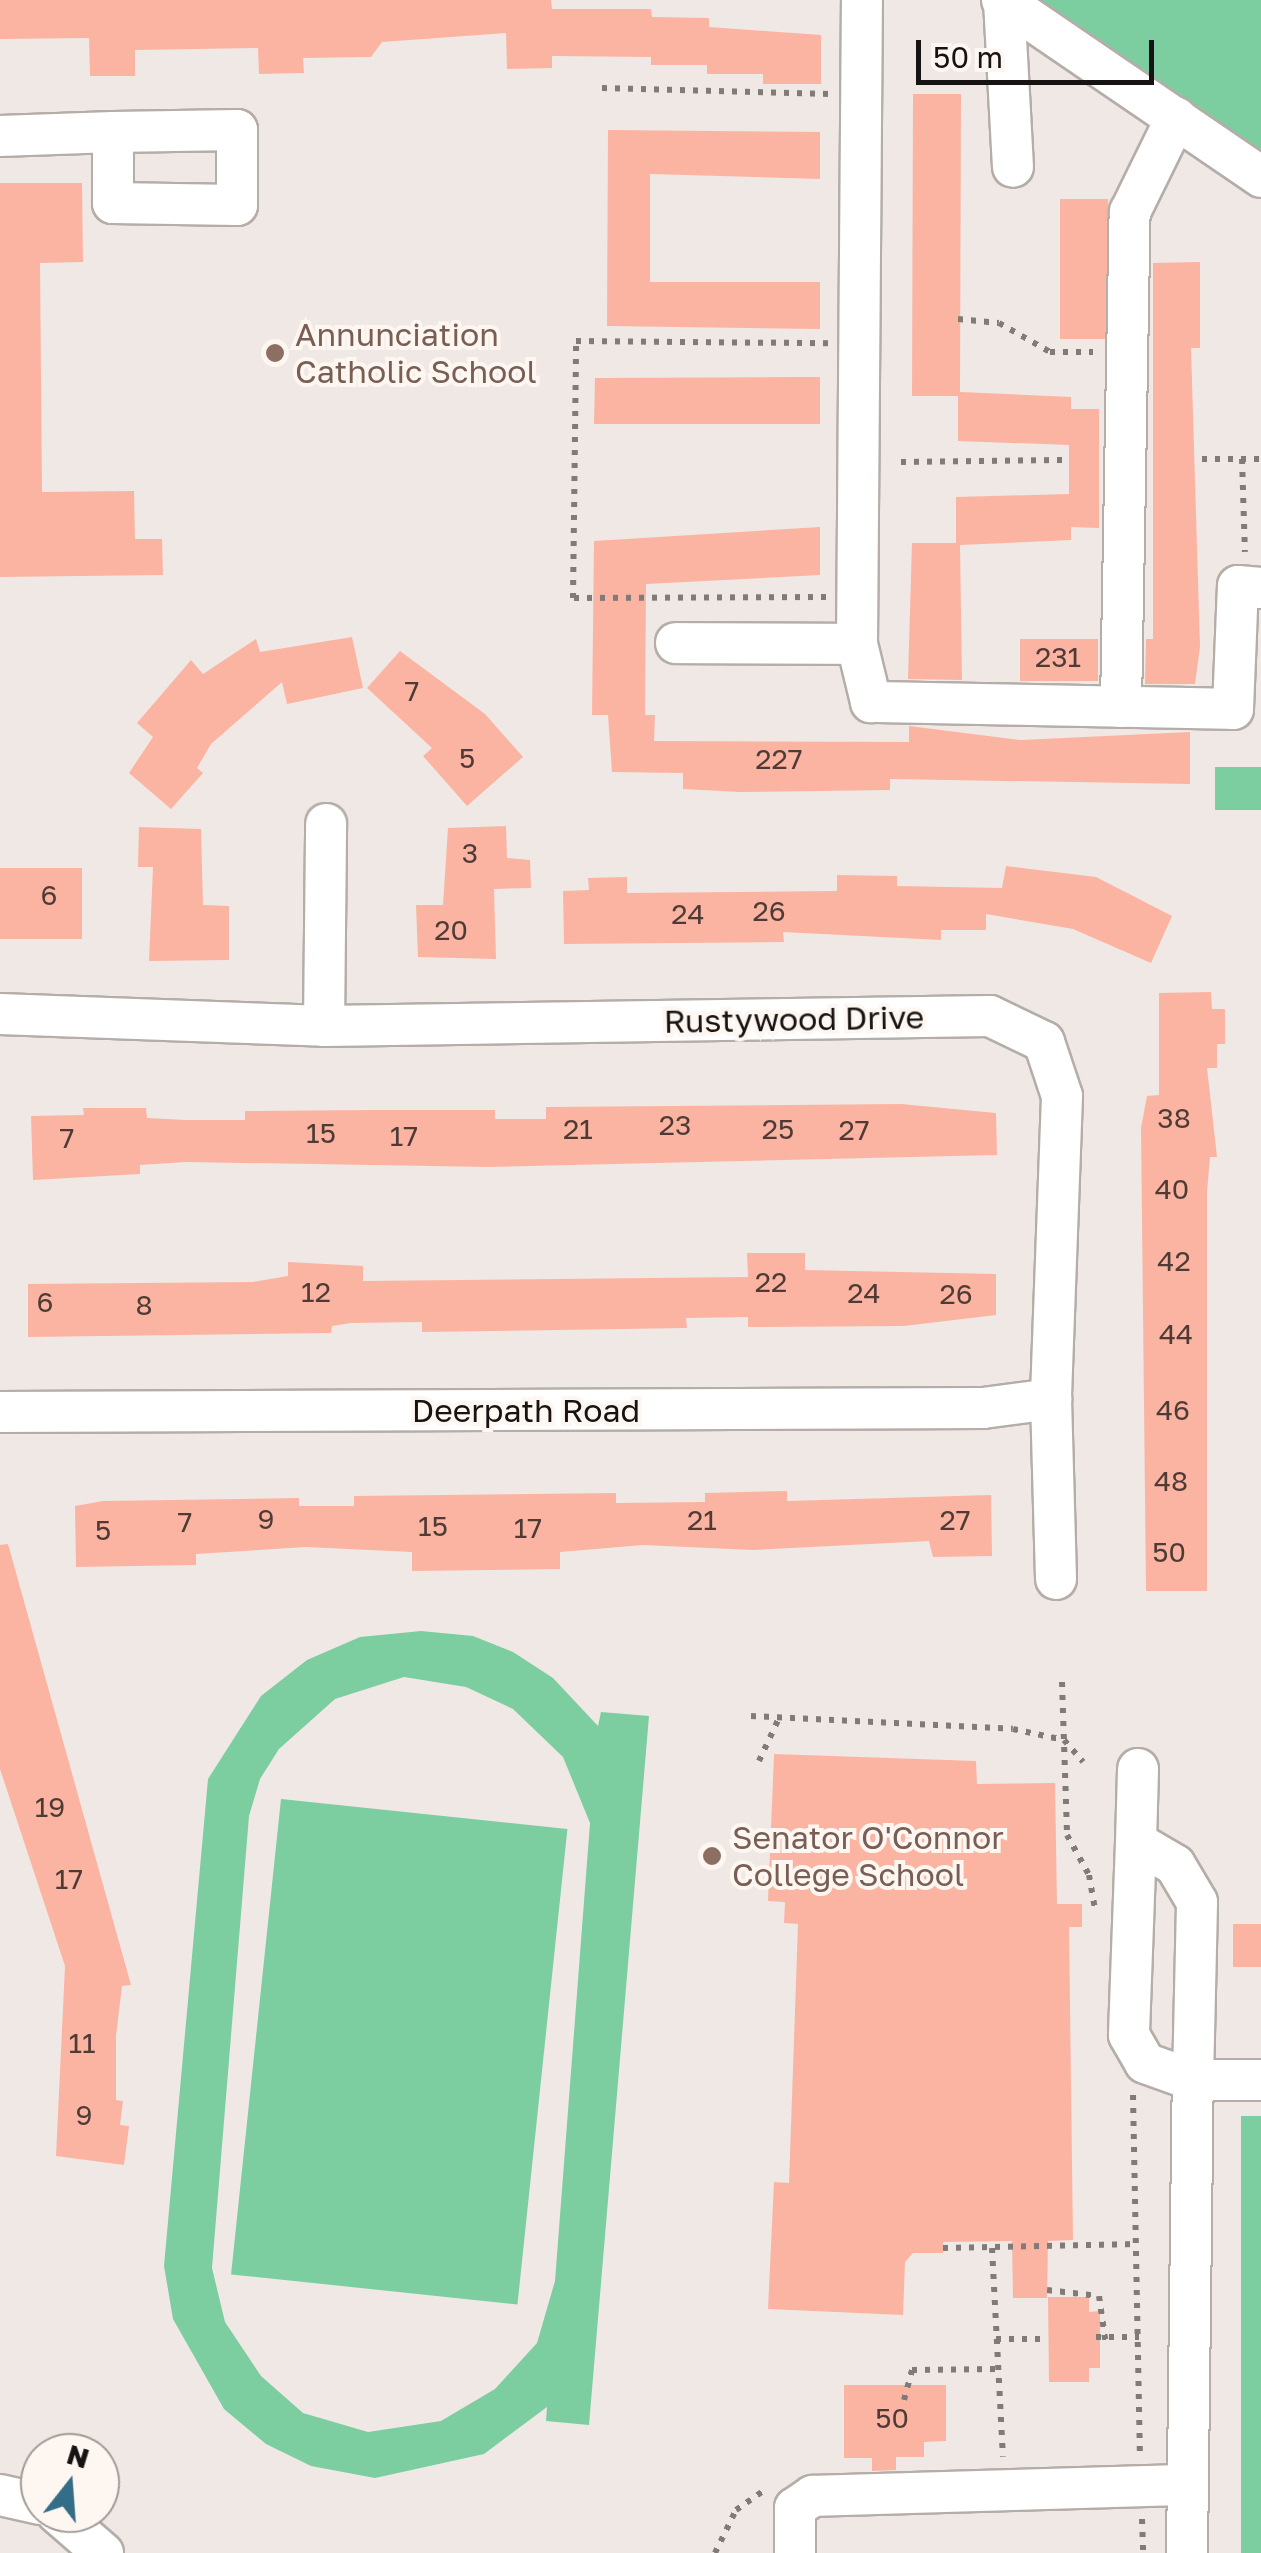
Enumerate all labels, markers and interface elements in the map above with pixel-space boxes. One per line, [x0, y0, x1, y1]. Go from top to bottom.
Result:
scale bar [921, 20, 1158, 82]
text: 50 m [933, 39, 1003, 75]
place label: Annunciation Catholic School [295, 316, 537, 391]
marker: Annunciation Catholic School [264, 342, 286, 364]
house number: 231 [1035, 640, 1081, 674]
house number: 7 [405, 674, 419, 708]
house number: 5 [459, 741, 475, 775]
house number: 227 [755, 742, 803, 776]
house number: 3 [462, 836, 478, 870]
house number: 6 [41, 878, 57, 912]
house number: 26 [752, 894, 786, 928]
house number: 24 [671, 897, 705, 931]
house number: 20 [434, 913, 468, 947]
street label: Rustywood Drive [663, 998, 925, 1040]
house number: 38 [1157, 1101, 1191, 1135]
house number: 23 [659, 1108, 691, 1142]
house number: 21 [563, 1112, 593, 1146]
house number: 25 [762, 1112, 794, 1146]
house number: 27 [838, 1113, 870, 1147]
house number: 15 [306, 1116, 336, 1150]
house number: 17 [390, 1119, 418, 1153]
house number: 7 [60, 1121, 74, 1155]
house number: 40 [1155, 1172, 1189, 1206]
house number: 42 [1157, 1244, 1191, 1278]
house number: 22 [755, 1265, 787, 1299]
house number: 12 [301, 1275, 331, 1309]
house number: 24 [847, 1276, 881, 1310]
house number: 26 [939, 1277, 973, 1311]
house number: 6 [37, 1285, 53, 1319]
house number: 8 [135, 1288, 153, 1322]
house number: 44 [1159, 1317, 1193, 1351]
street label: Deerpath Road [412, 1391, 640, 1429]
house number: 46 [1156, 1393, 1190, 1427]
house number: 48 [1154, 1464, 1188, 1498]
house number: 9 [258, 1502, 274, 1536]
house number: 21 [687, 1503, 717, 1537]
house number: 27 [939, 1503, 971, 1537]
house number: 7 [178, 1505, 192, 1539]
house number: 15 [418, 1509, 448, 1543]
house number: 17 [514, 1511, 542, 1545]
house number: 5 [95, 1513, 111, 1547]
house number: 50 [1152, 1535, 1186, 1569]
house number: 19 [35, 1790, 65, 1824]
place label: Senator O'Connor College School [732, 1819, 1004, 1894]
marker: Senator O'Connor College School [701, 1845, 723, 1867]
house number: 17 [55, 1862, 83, 1896]
house number: 11 [68, 2026, 96, 2060]
house number: 9 [76, 2098, 92, 2132]
house number: 50 [875, 2401, 909, 2435]
north arrow [20, 2433, 120, 2533]
text: N [63, 2437, 93, 2475]

